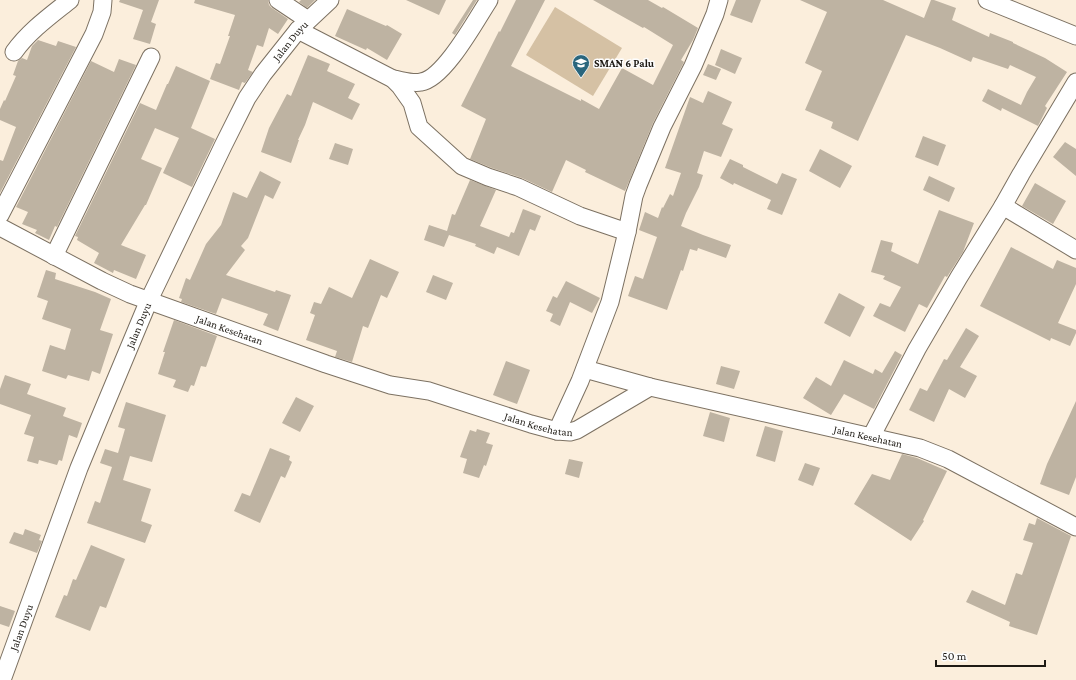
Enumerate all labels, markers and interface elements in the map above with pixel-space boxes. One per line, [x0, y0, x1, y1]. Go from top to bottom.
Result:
street label: Jalan Duyu [269, 18, 310, 64]
school or university icon: SMAN 6 Palu [571, 53, 591, 78]
place label: SMAN 6 Palu [594, 57, 655, 69]
street label: Jalan Duyu [123, 301, 153, 351]
street label: Jalan Kesehatan [193, 312, 265, 347]
street label: Jalan Kesehatan [502, 410, 573, 438]
street label: Jalan Kesehatan [831, 422, 904, 450]
street label: Jalan Duyu [7, 602, 35, 653]
scale bar [936, 642, 1045, 668]
text: 50 m [942, 649, 967, 663]

